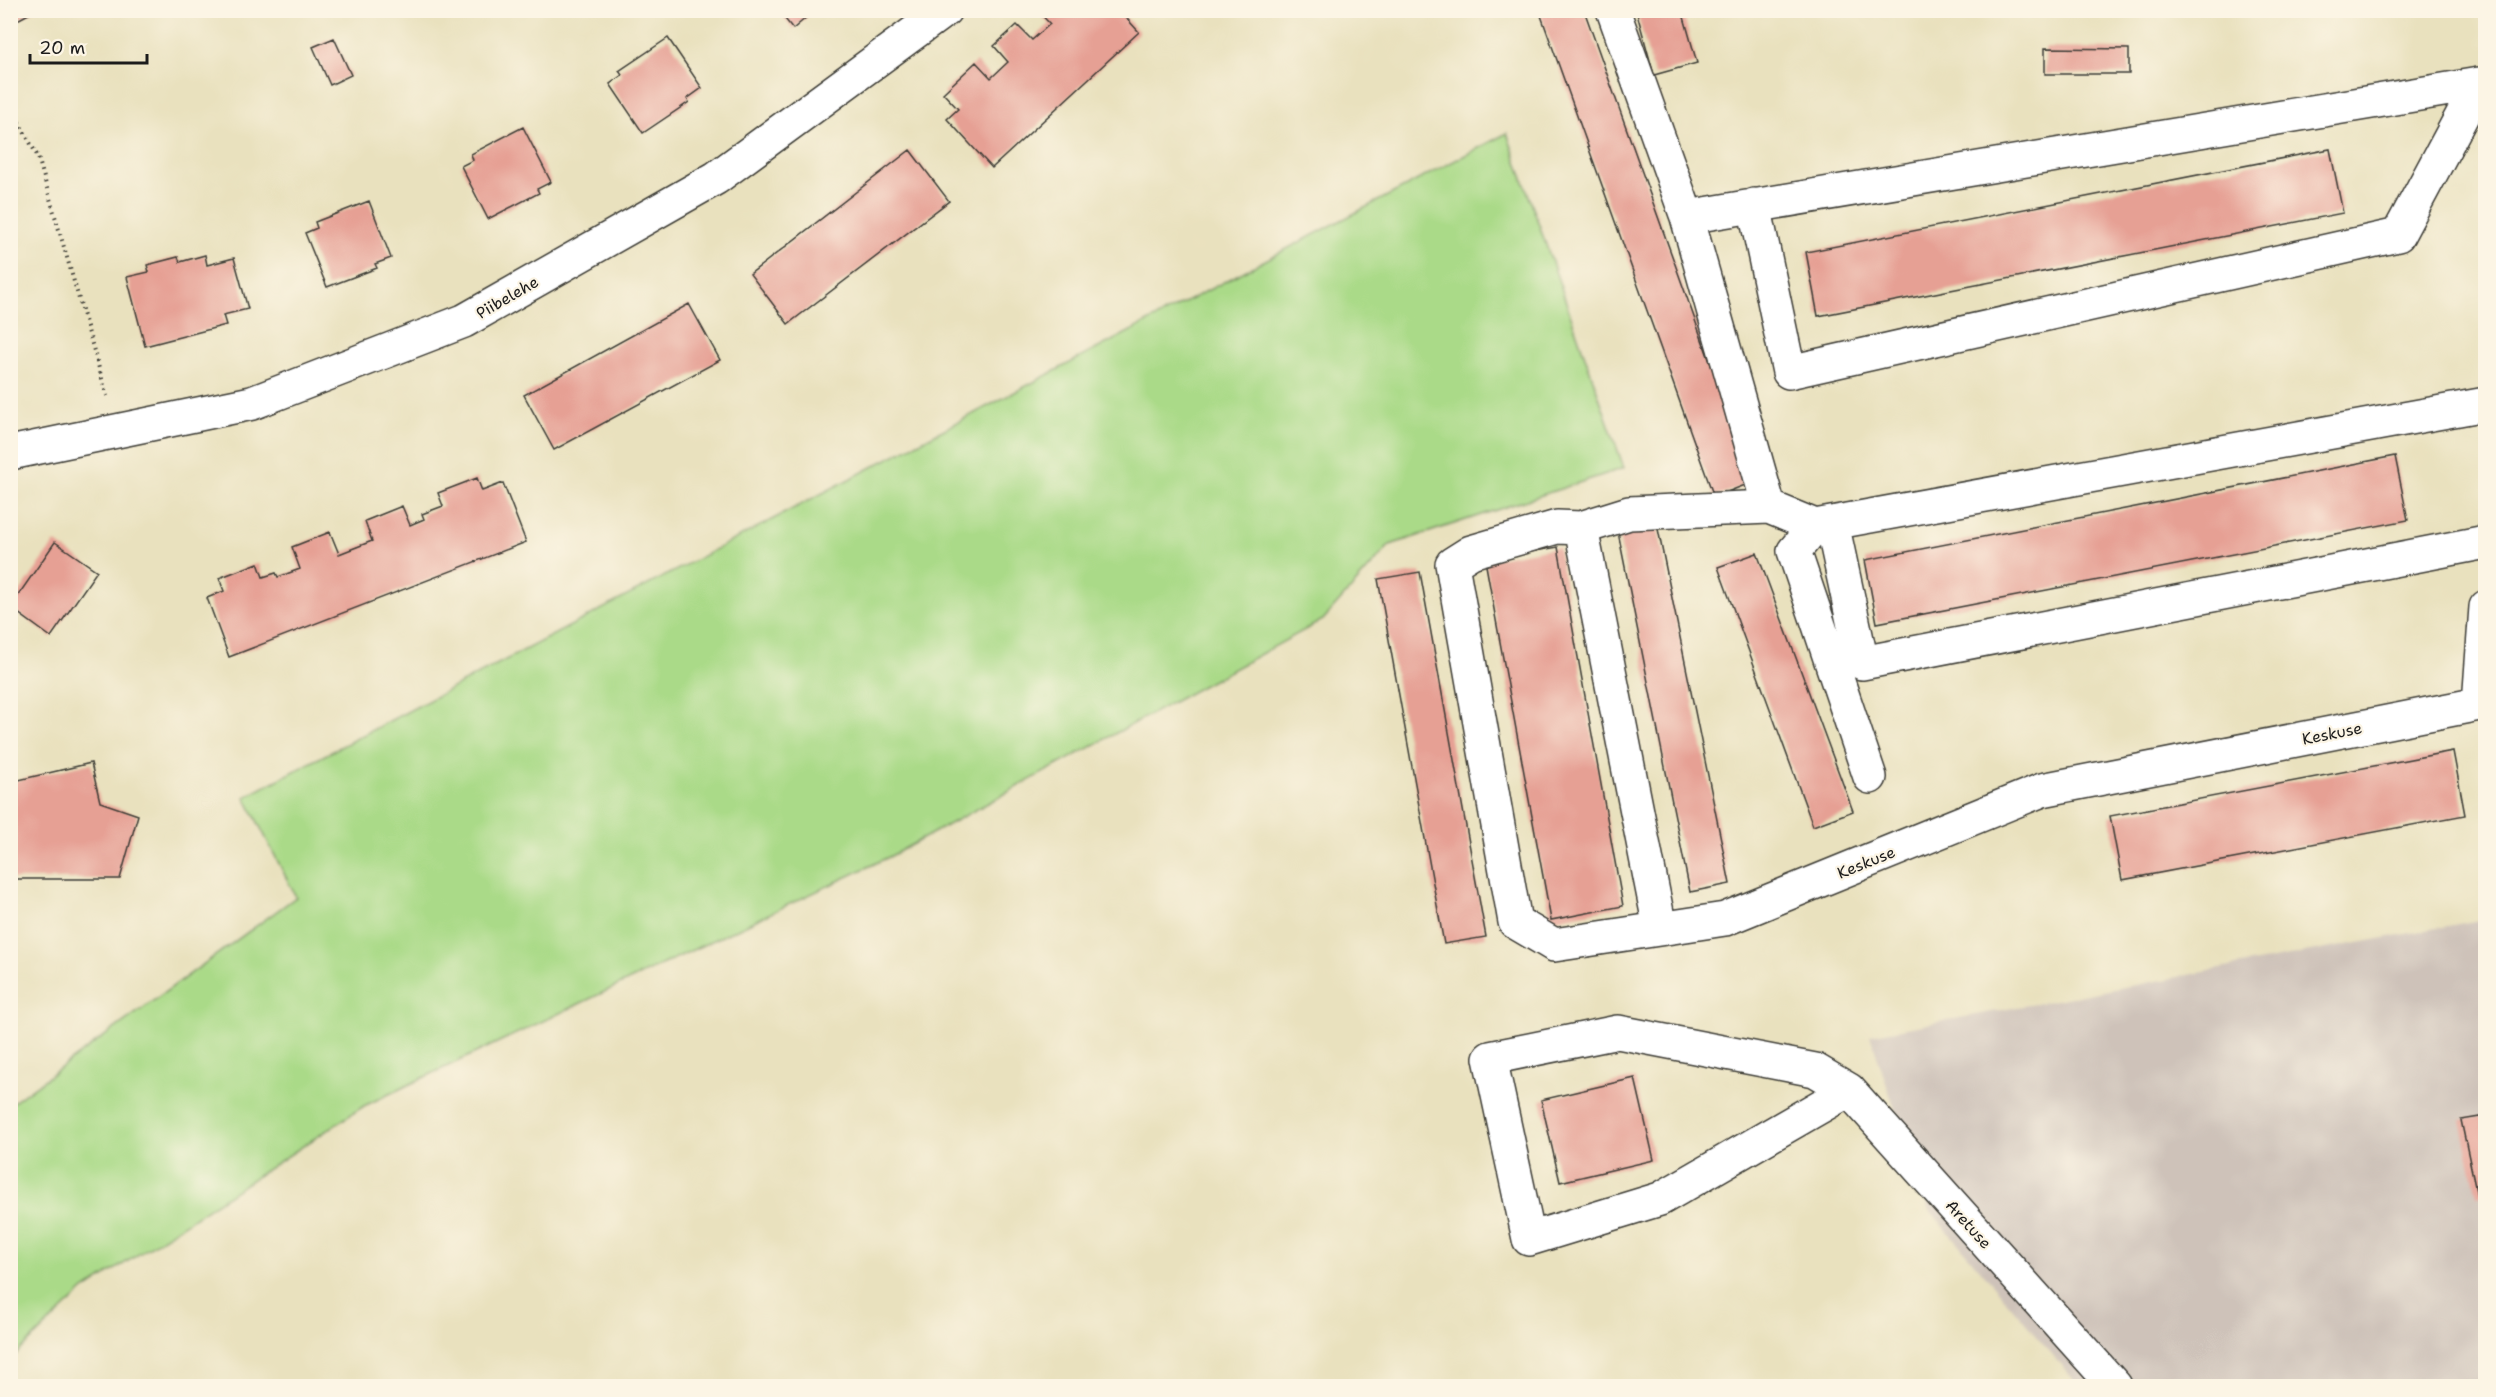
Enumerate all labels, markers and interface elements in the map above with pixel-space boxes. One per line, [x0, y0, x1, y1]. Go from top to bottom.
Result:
scale bar [30, 27, 147, 65]
text: 20 m [39, 36, 85, 60]
street label: Piibelehe [472, 271, 542, 324]
street label: Keskuse [2300, 717, 2364, 750]
street label: Keskuse [1834, 841, 1898, 884]
street label: Aretuse [1941, 1195, 1996, 1253]

